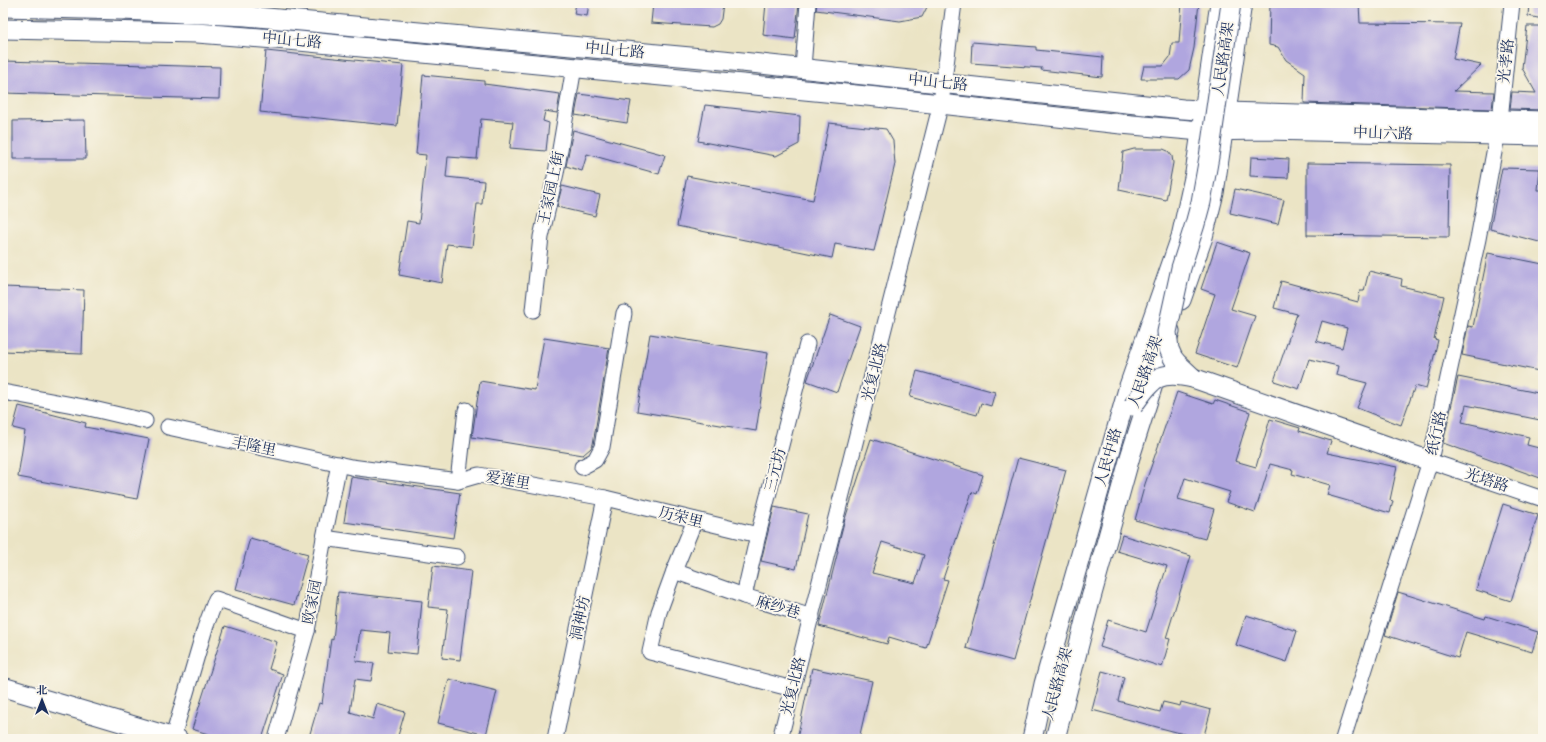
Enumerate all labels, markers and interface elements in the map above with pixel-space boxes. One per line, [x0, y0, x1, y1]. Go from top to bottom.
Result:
street label: 人民路高架 [1210, 21, 1237, 97]
street label: 中山七路 [261, 29, 323, 52]
street label: 光孝路 [1496, 38, 1517, 84]
street label: 中山七路 [584, 39, 646, 62]
street label: 中山七路 [907, 71, 969, 94]
street label: 中山六路 [1353, 124, 1413, 143]
street label: 王家园上街 [535, 150, 568, 227]
street label: 人民路高架 [1125, 334, 1166, 410]
street label: 光复北路 [859, 341, 890, 403]
street label: 纸行路 [1423, 409, 1449, 457]
street label: 人民中路 [1092, 426, 1125, 488]
street label: 丰隆里 [230, 433, 278, 459]
street label: 三元坊 [762, 446, 789, 494]
street label: 光塔路 [1463, 465, 1511, 496]
street label: 爱莲里 [484, 468, 532, 493]
street label: 历荣里 [657, 504, 705, 531]
street label: 欧家园 [300, 578, 325, 626]
street label: 麻纱巷 [754, 593, 802, 622]
street label: 洞神坊 [567, 594, 593, 642]
street label: 人民路高架 [1040, 646, 1075, 723]
street label: 光复北路 [778, 655, 809, 717]
north arrow [22, 680, 62, 720]
text: 北 [37, 685, 48, 697]

